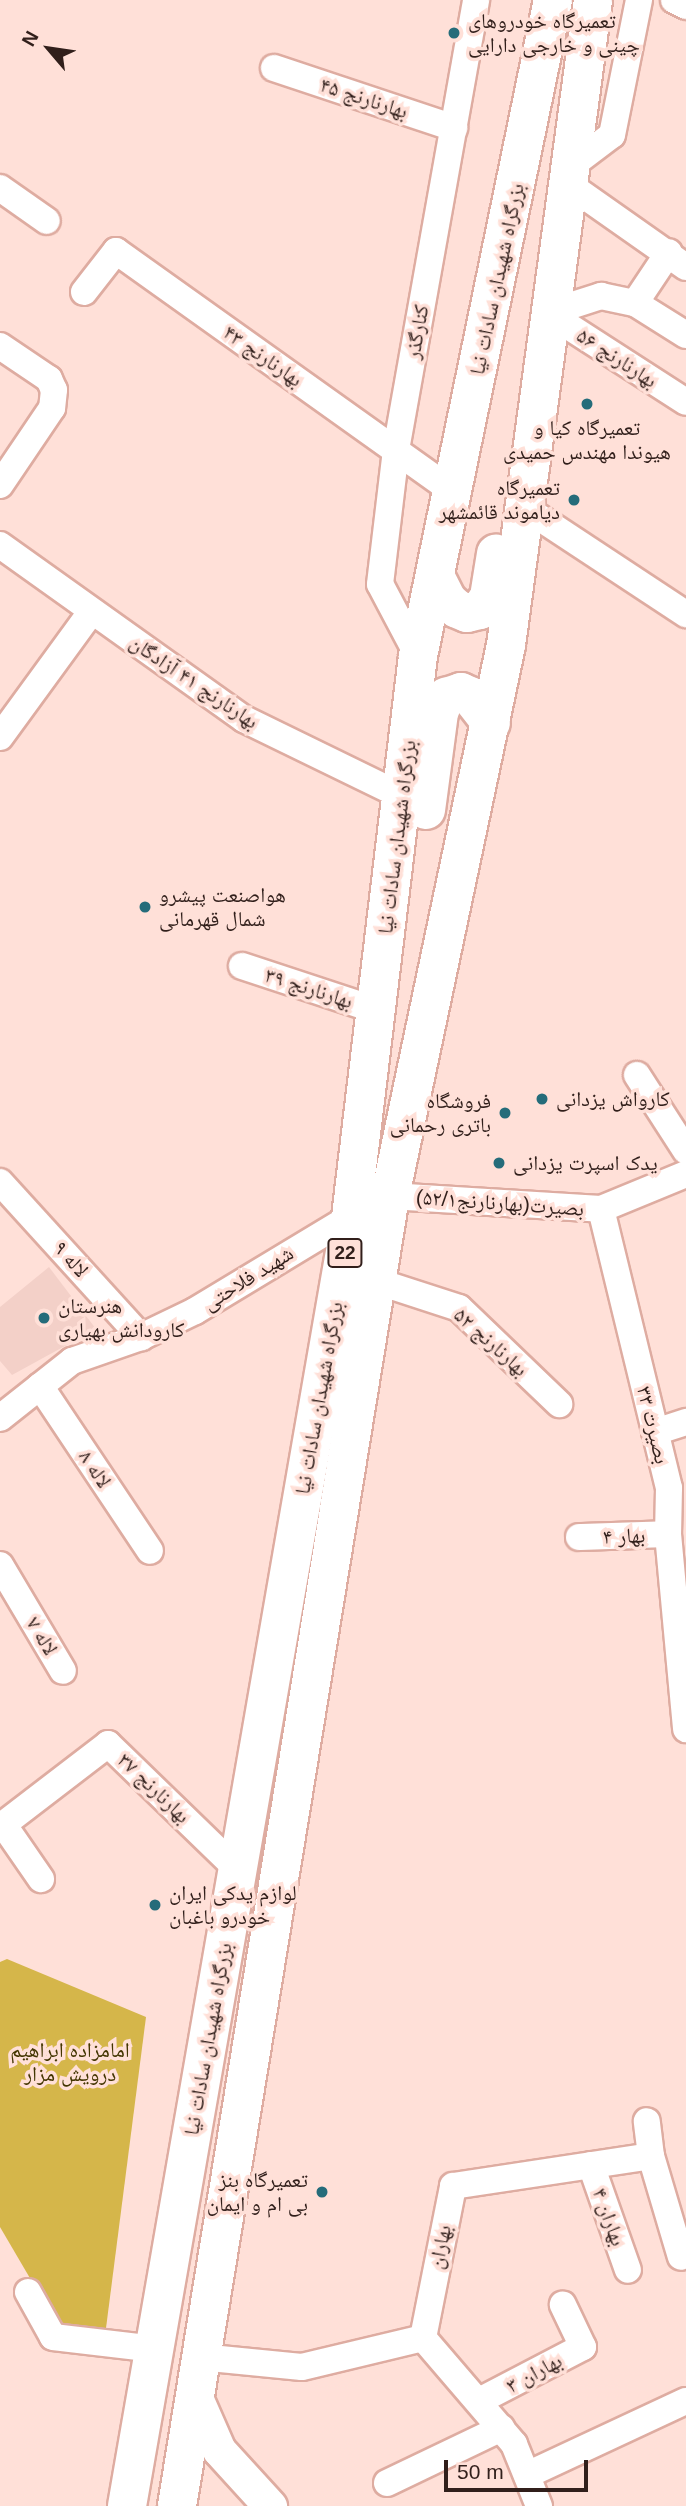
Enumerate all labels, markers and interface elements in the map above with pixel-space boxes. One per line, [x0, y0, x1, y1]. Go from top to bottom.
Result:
place label: تعمیرگاه خودروهای چینی و خارجی دارایی [468, 8, 640, 58]
north arrow [14, 14, 84, 84]
marker: تعمیرگاه خودروهای چینی و خارجی دارایی [446, 25, 462, 41]
text: N [18, 27, 43, 50]
street label: بهارنارنج ۴۵ [317, 72, 411, 124]
street label: بزرگراه شهیدان سادات نیا [464, 181, 530, 377]
street label: کنارگذر [400, 303, 434, 361]
street label: بهارنارنج ۴۳ [219, 320, 307, 392]
street label: بهارنارنج ۵۶ [572, 323, 662, 393]
marker: تعمیرگاه کیا و هیوندا مهندس حمیدی [579, 396, 595, 412]
place label: تعمیرگاه کیا و هیوندا مهندس حمیدی [503, 415, 671, 465]
place label: تعمیرگاه دیاموند قائمشهر [439, 475, 560, 525]
marker: تعمیرگاه دیاموند قائمشهر [566, 492, 582, 508]
street label: بهارنارنج ۴۱ آزادگان [125, 630, 263, 734]
street label: بزرگراه شهیدان سادات نیا [373, 739, 421, 935]
place label: هواصنعت پیشرو شمال قهرمانی [159, 882, 286, 932]
marker: هواصنعت پیشرو شمال قهرمانی [137, 899, 153, 915]
street label: بهارنارنج ۳۹ [262, 962, 356, 1014]
place label: کارواش یزدانی [556, 1086, 670, 1112]
place label: فروشگاه باتری رحمانی [390, 1088, 491, 1138]
marker: کارواش یزدانی [534, 1091, 550, 1107]
marker: فروشگاه باتری رحمانی [497, 1105, 513, 1121]
place label: یدک اسپرت یزدانی [513, 1150, 658, 1176]
marker: یدک اسپرت یزدانی [491, 1155, 507, 1171]
street label: بصیرت(بهارنارنج۵۲/۱) [415, 1185, 585, 1221]
street label: لاله ۹ [48, 1236, 94, 1282]
road number: 22 [326, 1238, 364, 1268]
street label: شهید فلاحتی [198, 1240, 298, 1316]
place label: هنرستان کارودانش بهیاری [58, 1293, 184, 1343]
street label: بزرگراه شهیدان سادات نیا [290, 1300, 348, 1496]
street label: بهارنارنج ۵۲ [449, 1302, 533, 1382]
marker: هنرستان کارودانش بهیاری [36, 1310, 52, 1326]
street label: بصیرت ۳۳ [631, 1384, 675, 1466]
street label: لاله ۸ [73, 1445, 117, 1493]
street label: بهار ۴ [602, 1523, 646, 1549]
street label: لاله ۷ [21, 1612, 63, 1660]
street label: بهارنارنج ۳۷ [113, 1747, 195, 1829]
place label: لوازم یدکی ایران خودرو باغبان [169, 1880, 297, 1930]
marker: لوازم یدکی ایران خودرو باغبان [147, 1897, 163, 1913]
street label: بزرگراه شهیدان سادات نیا [179, 1941, 237, 2137]
park label: امامزاده ابراهیم درویش مزار [10, 2037, 130, 2087]
place label: تعمیرگاه بنز بی ام و ایمان [207, 2167, 308, 2217]
marker: تعمیرگاه بنز بی ام و ایمان [314, 2184, 330, 2200]
street label: بهاران ۴ [587, 2185, 631, 2249]
street label: بهاران [423, 2223, 457, 2271]
street label: بهاران ۳ [502, 2348, 566, 2398]
scale bar [448, 2446, 592, 2490]
text: 50 m [457, 2460, 504, 2483]

